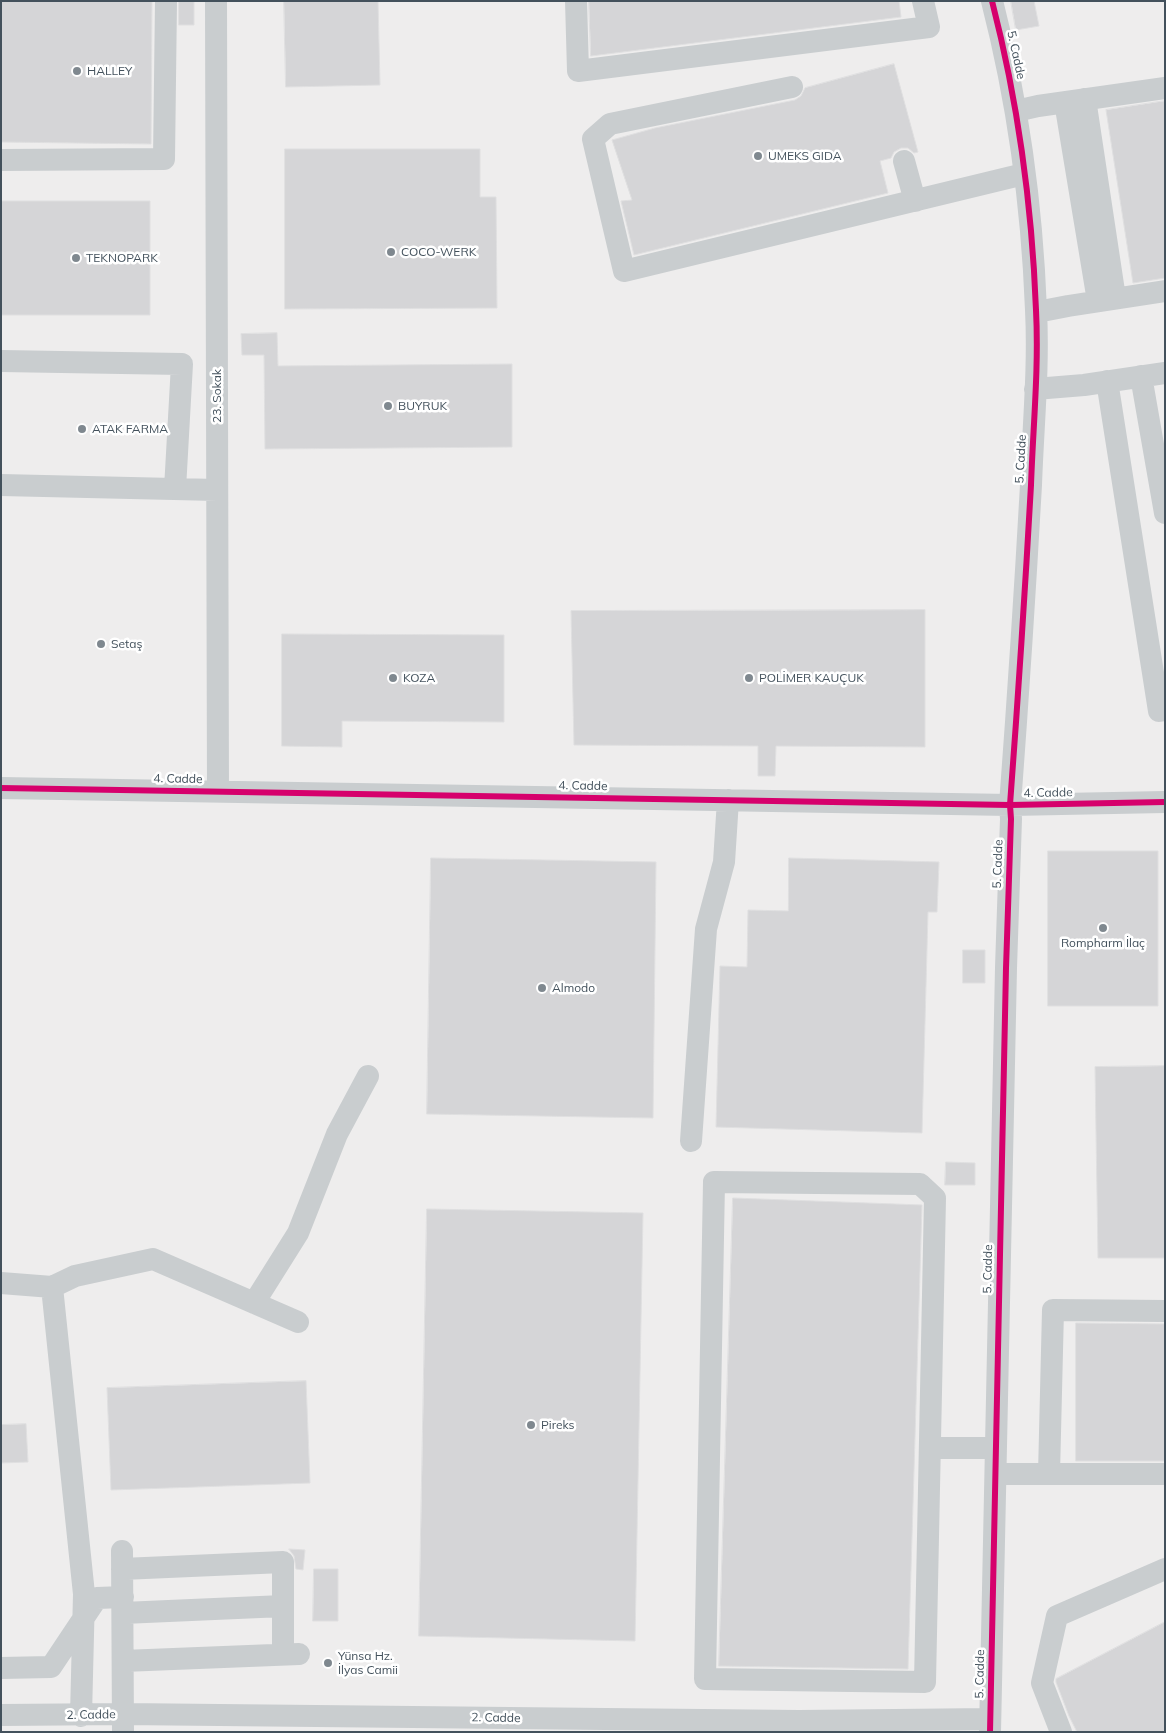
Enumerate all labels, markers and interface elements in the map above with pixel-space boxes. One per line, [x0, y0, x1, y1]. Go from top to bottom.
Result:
street label: 5. Cadde [1004, 29, 1028, 81]
place label: HALLEY [87, 64, 132, 78]
marker: HALLEY [71, 65, 83, 77]
place label: UMEKS GIDA [768, 149, 842, 163]
marker: UMEKS GIDA [752, 150, 764, 162]
place label: COCO-WERK [401, 245, 476, 259]
marker: COCO-WERK [385, 246, 397, 258]
place label: TEKNOPARK [86, 251, 158, 265]
marker: TEKNOPARK [70, 252, 82, 264]
street label: 23. Sokak [210, 369, 224, 423]
place label: BUYRUK [398, 399, 447, 413]
marker: BUYRUK [382, 400, 394, 412]
place label: ATAK FARMA [92, 422, 168, 436]
marker: ATAK FARMA [76, 423, 88, 435]
street label: 5. Cadde [1013, 434, 1029, 484]
place label: Setaş [111, 637, 142, 651]
marker: Setaş [95, 638, 107, 650]
place label: KOZA [403, 671, 435, 685]
place label: POLİMER KAUÇUK [759, 671, 864, 685]
marker: KOZA [387, 672, 399, 684]
marker: POLİMER KAUÇUK [743, 672, 755, 684]
street label: 4. Cadde [153, 771, 203, 787]
street label: 4. Cadde [558, 778, 608, 794]
street label: 4. Cadde [1023, 785, 1073, 801]
street label: 5. Cadde [990, 839, 1006, 889]
marker: Rompharm İlaç [1097, 922, 1109, 934]
place label: Rompharm İlaç [1061, 936, 1145, 950]
place label: Almodo [552, 981, 595, 995]
marker: Almodo [536, 982, 548, 994]
street label: 5. Cadde [980, 1244, 996, 1294]
place label: Pireks [541, 1418, 574, 1432]
marker: Pireks [525, 1419, 537, 1431]
place label: Yünsa Hz. İlyas Camii [338, 1649, 398, 1677]
street label: 5. Cadde [972, 1649, 988, 1699]
marker: Yünsa Hz. İlyas Camii [322, 1657, 334, 1669]
street label: 2. Cadde [66, 1707, 116, 1723]
street label: 2. Cadde [471, 1710, 521, 1726]

